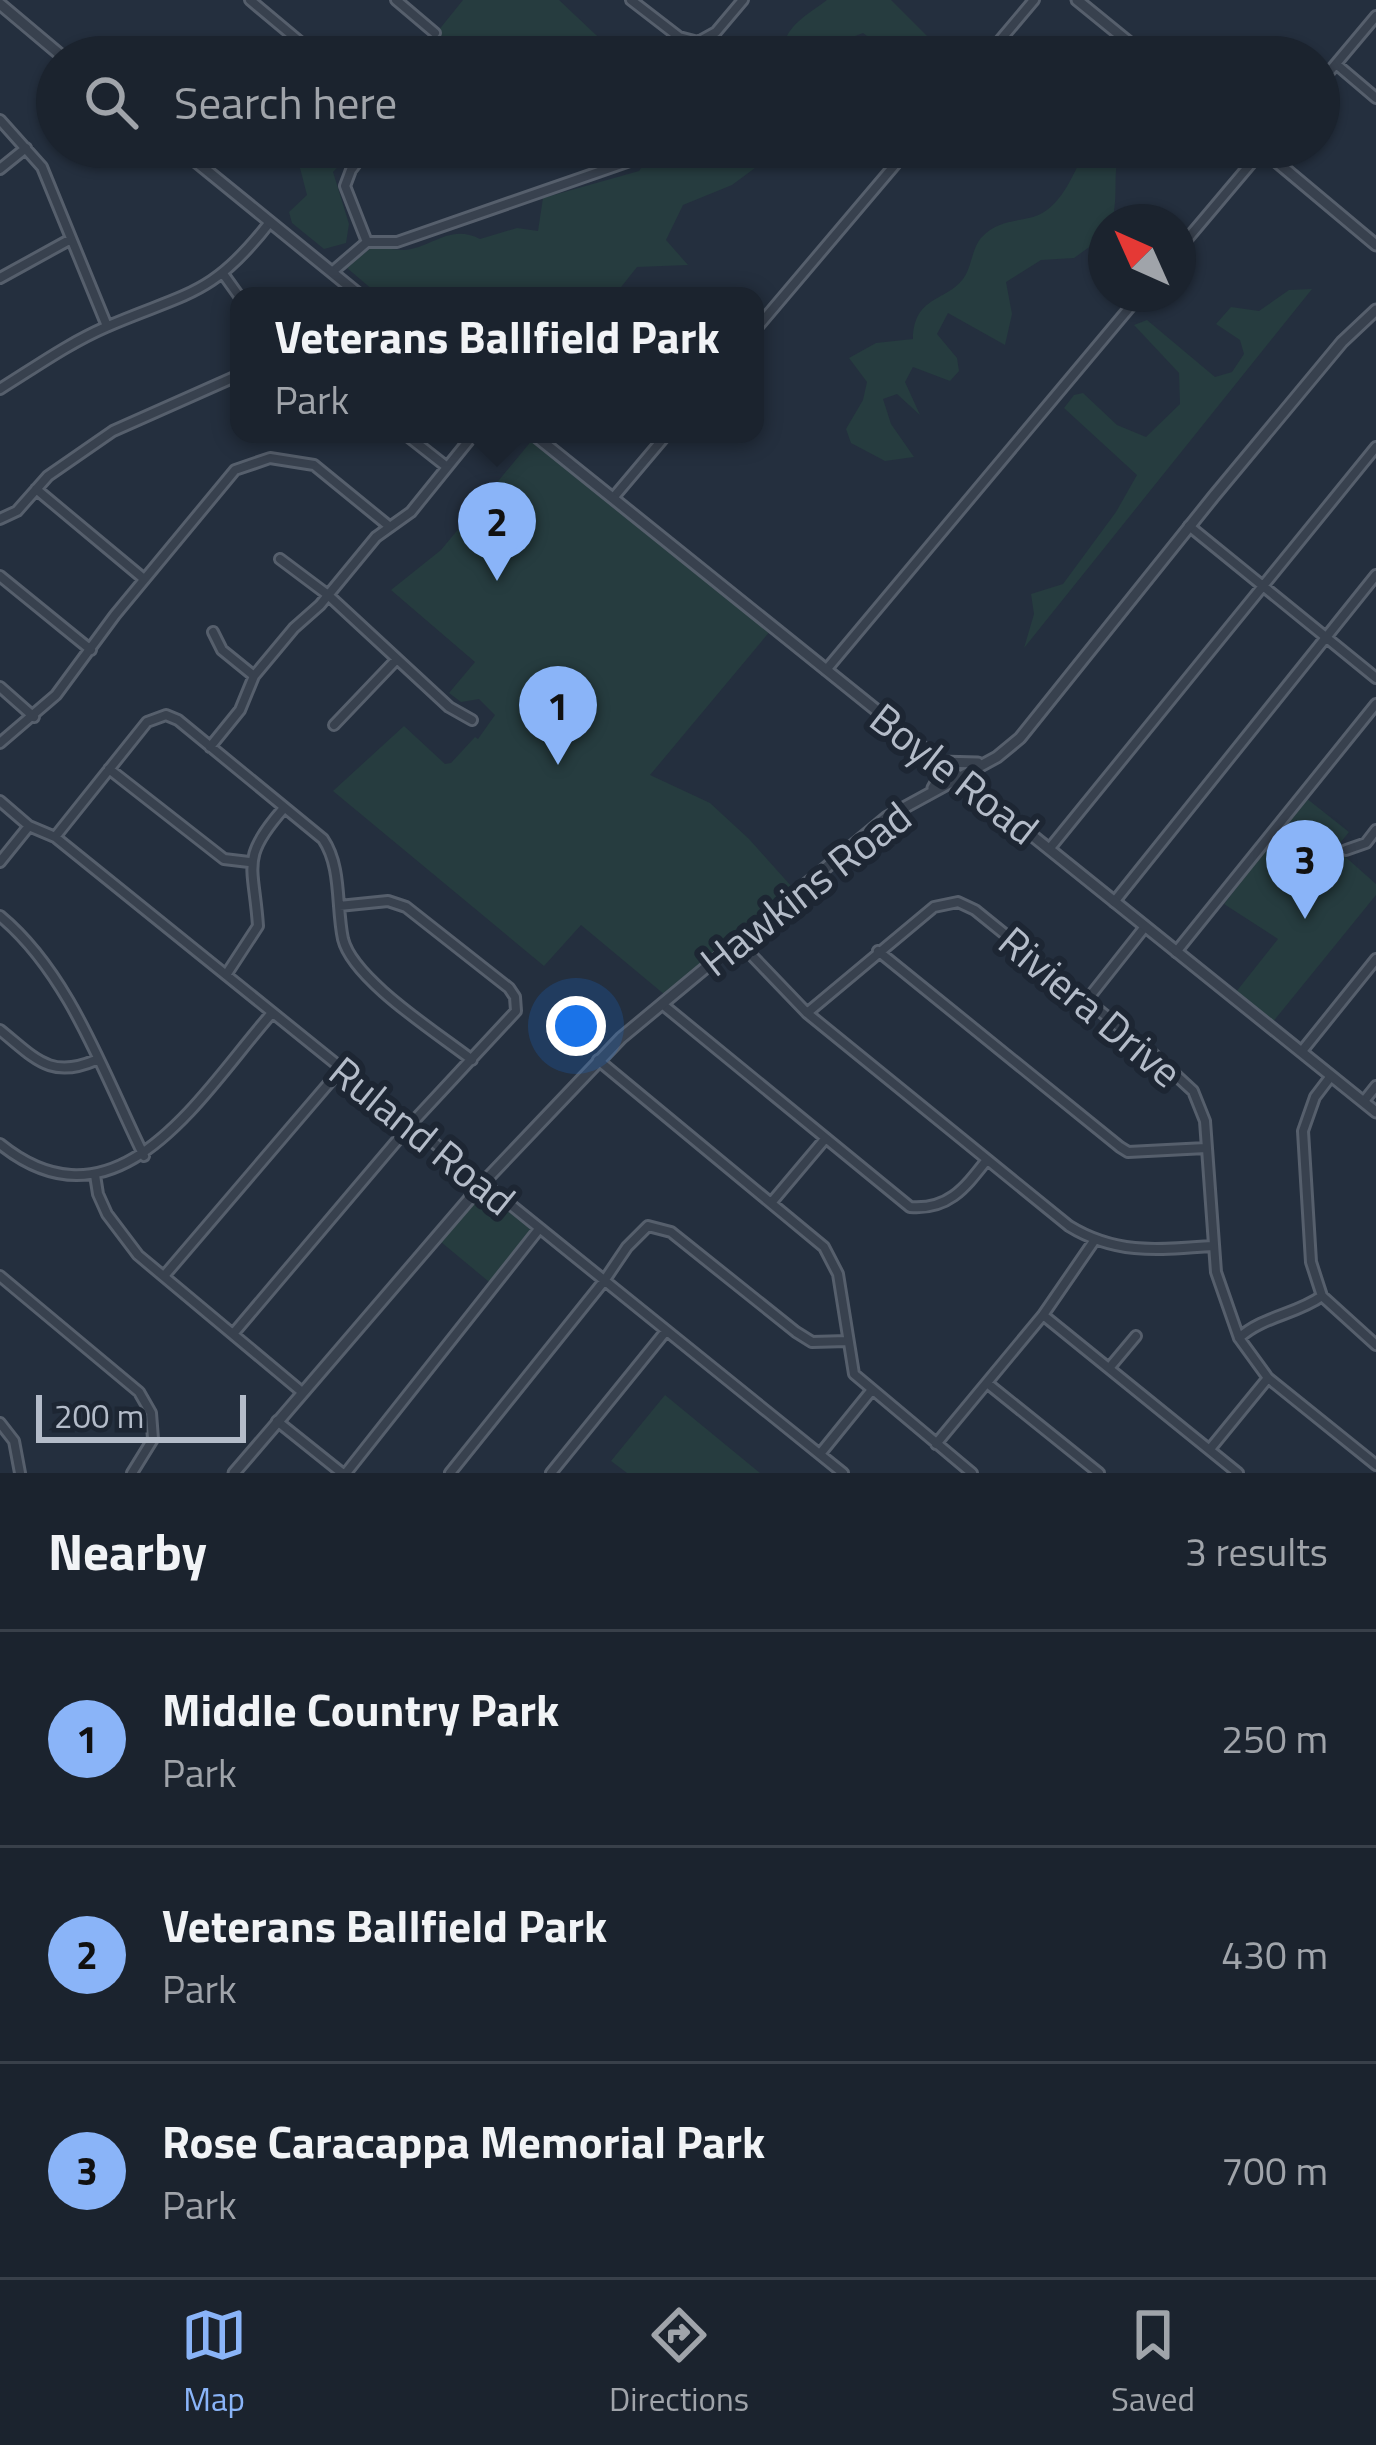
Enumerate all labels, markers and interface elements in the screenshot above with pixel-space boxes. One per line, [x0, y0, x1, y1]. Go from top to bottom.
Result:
search box [36, 36, 1340, 168]
text: Search here [174, 68, 397, 136]
icon: search [78, 69, 144, 135]
north arrow [1088, 204, 1196, 312]
popup [230, 287, 764, 443]
text: Veterans Ballfield Park [274, 302, 720, 370]
text: Park [274, 370, 349, 429]
pin: 2 [458, 482, 536, 581]
pin: 1 [519, 666, 597, 765]
street label: Boyle Road [857, 687, 1053, 859]
street label: Hawkins Road [686, 785, 924, 991]
pin: 3 [1266, 820, 1344, 919]
street label: Riviera Drive [985, 910, 1197, 1102]
your location [546, 996, 606, 1056]
street label: Ruland Road [316, 1040, 530, 1230]
scale bar [36, 1389, 246, 1442]
text: 200 m [54, 1391, 144, 1441]
text: Nearby [48, 1512, 207, 1590]
text: 3 results [1185, 1522, 1328, 1581]
text: Middle Country Park [162, 1675, 559, 1743]
text: 1 [76, 1709, 98, 1768]
text: 250 m [1221, 1709, 1328, 1768]
text: Park [162, 1743, 237, 1802]
text: Veterans Ballfield Park [162, 1891, 607, 1959]
text: 2 [76, 1925, 98, 1984]
text: 430 m [1221, 1925, 1328, 1984]
text: Park [162, 1959, 237, 2018]
text: Rose Caracappa Memorial Park [162, 2107, 765, 2175]
text: 3 [76, 2141, 98, 2200]
text: 700 m [1221, 2141, 1328, 2200]
text: Park [162, 2175, 237, 2234]
tab: Map [181, 2302, 247, 2424]
tab: Directions [609, 2302, 749, 2424]
tab: Saved [1111, 2302, 1195, 2424]

